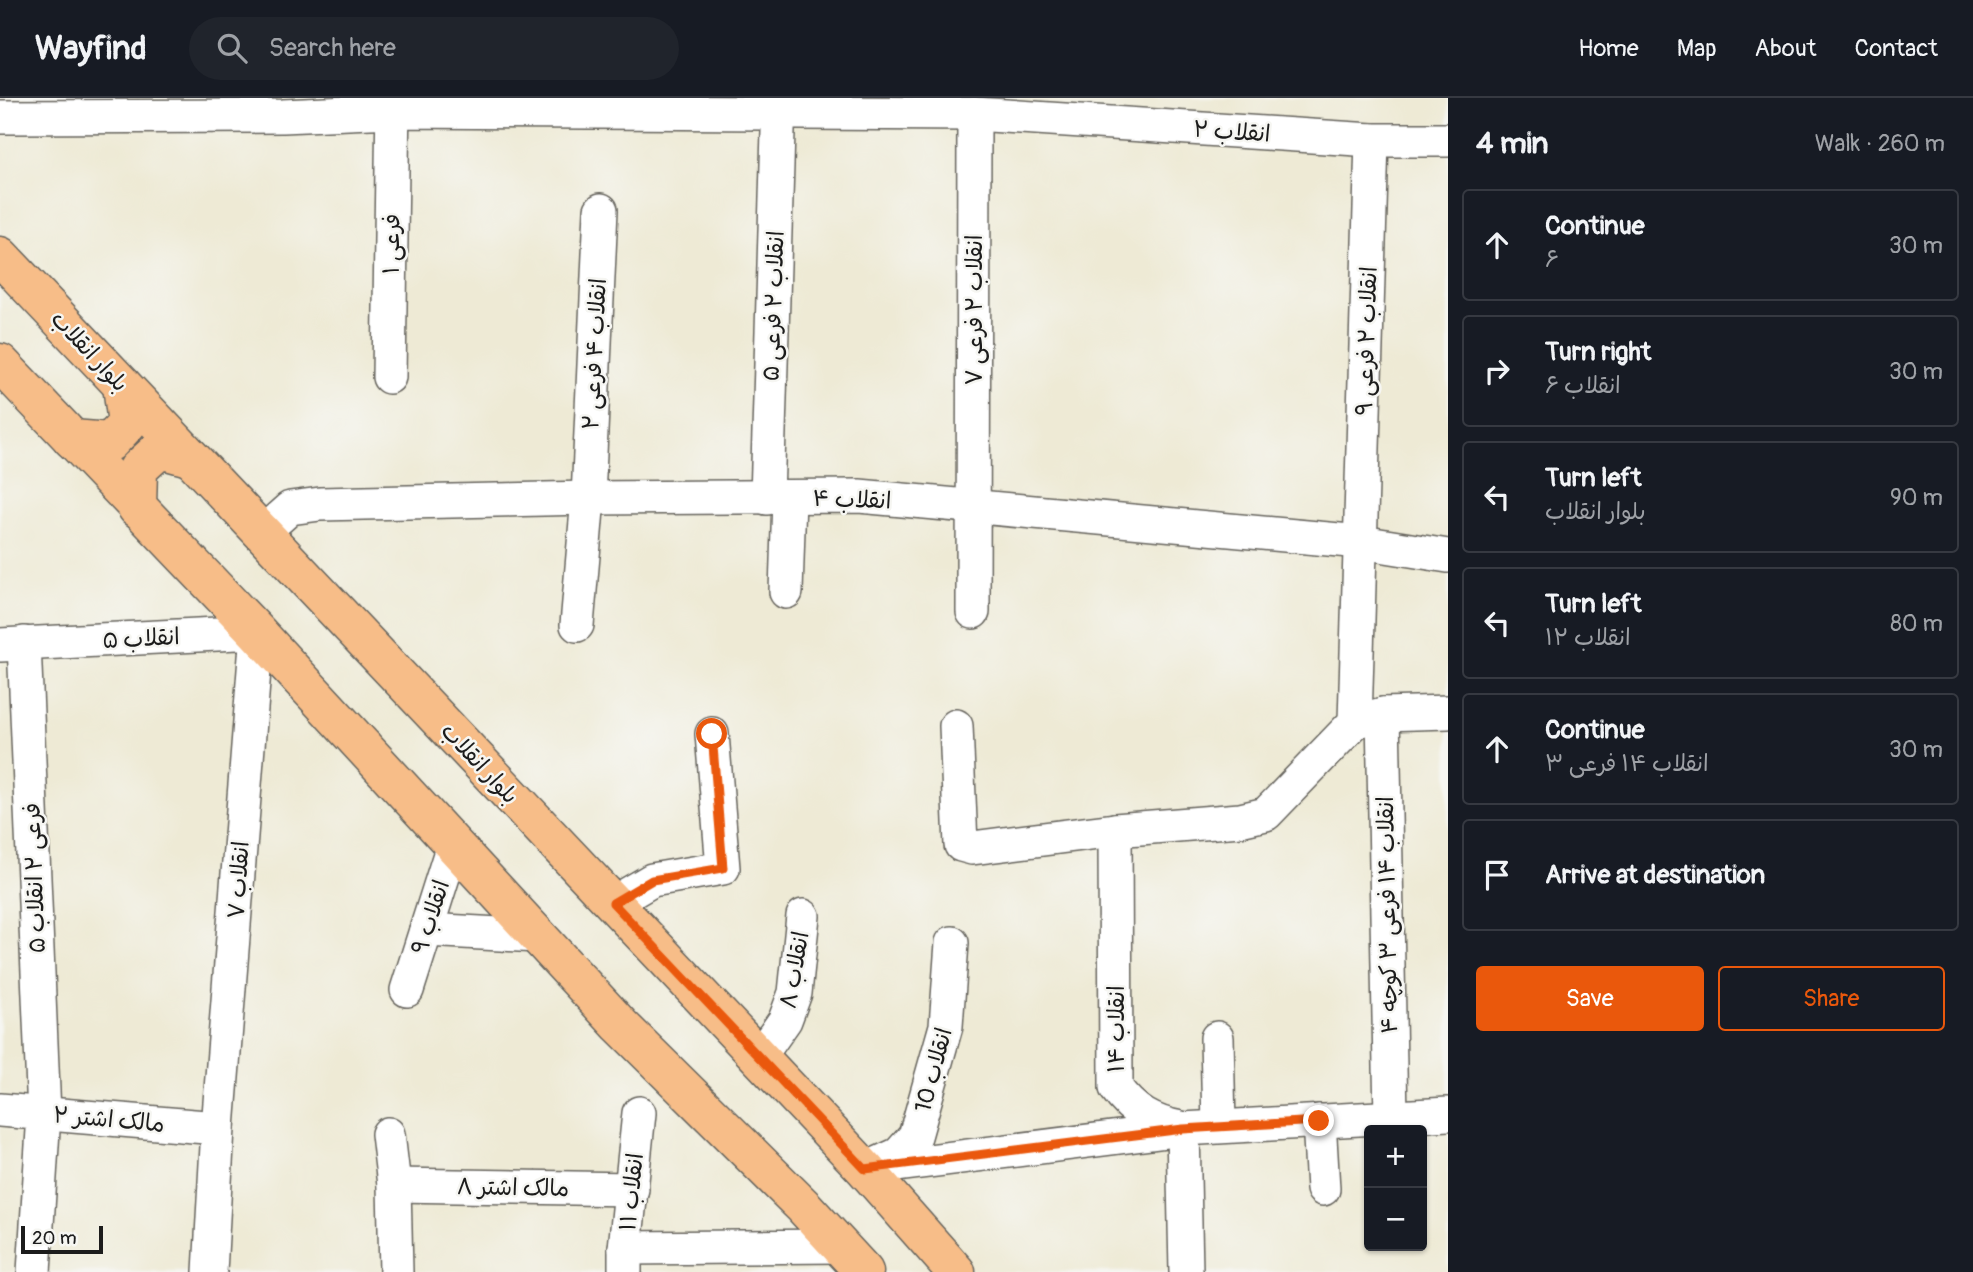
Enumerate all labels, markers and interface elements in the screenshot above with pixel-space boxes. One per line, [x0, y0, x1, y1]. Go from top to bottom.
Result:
search box [189, 17, 679, 80]
text: Wayfind [35, 28, 147, 69]
icon: search [213, 29, 251, 67]
text: Search here [269, 32, 396, 64]
text: Home [1578, 34, 1639, 63]
text: Map [1677, 34, 1717, 63]
text: About [1755, 34, 1817, 63]
text: Contact [1855, 34, 1938, 63]
street label: انقلاب ۲ [1192, 114, 1272, 149]
text: 4 min [1476, 125, 1549, 162]
text: Walk · 260 m [1815, 129, 1945, 158]
text: Continue [1545, 210, 1645, 242]
street label: فرعی ۱ [376, 213, 407, 275]
icon: ahead [1478, 226, 1516, 264]
street label: انقلاب ۲ فرعی ۵ [756, 230, 791, 382]
text: 30 m [1889, 231, 1943, 260]
street label: انقلاب ۲ فرعی ۷ [960, 234, 989, 386]
text: ۶ [1545, 245, 1559, 274]
street label: انقلاب ۲ فرعی ۹ [1349, 266, 1384, 416]
street label: انقلاب ۴ فرعی ۲ [576, 277, 613, 431]
street label: بلوار انقلاب [45, 305, 135, 398]
text: Turn right [1545, 336, 1651, 368]
icon: right [1478, 352, 1516, 390]
text: 30 m [1889, 357, 1943, 386]
text: انقلاب ۶ [1545, 371, 1621, 400]
text: Turn left [1545, 462, 1641, 494]
icon: left [1478, 478, 1516, 516]
text: 90 m [1890, 483, 1943, 512]
street label: انقلاب ۴ [812, 484, 892, 515]
text: بلوار انقلاب [1545, 497, 1646, 526]
text: Turn left [1545, 588, 1641, 620]
icon: left [1478, 604, 1516, 642]
text: 80 m [1890, 609, 1943, 638]
street label: انقلاب ۵ [101, 622, 181, 655]
text: انقلاب ۱۲ [1545, 623, 1631, 652]
text: Continue [1545, 714, 1645, 746]
street label: بلوار انقلاب [435, 717, 525, 810]
route start [696, 718, 727, 749]
icon: ahead [1478, 730, 1516, 768]
text: 30 m [1889, 735, 1943, 764]
text: انقلاب ۱۴ فرعی ۳ [1545, 749, 1709, 778]
street label: انقلاب ۱۴ فرعی ۳ کوچه ۴ [1371, 796, 1404, 1034]
street label: فرعی ۲ انقلاب ۵ [17, 802, 52, 954]
street label: انقلاب ۷ [221, 840, 256, 920]
icon: arrive [1478, 856, 1516, 894]
text: Arrive at destination [1545, 859, 1765, 891]
street label: انقلاب ۹ [405, 876, 456, 958]
street label: انقلاب ۸ [773, 929, 816, 1011]
button: Save [1476, 966, 1704, 1031]
button: Share [1718, 966, 1945, 1031]
street label: انقلاب ۱۴ [1102, 985, 1131, 1073]
street label: انقلاب 10 [908, 1025, 959, 1116]
street label: مالک اشتر ۲ [52, 1100, 166, 1139]
route end [1303, 1105, 1334, 1136]
map controls [1364, 1125, 1427, 1251]
button: + [1364, 1125, 1427, 1188]
street label: انقلاب ۱۱ [613, 1152, 650, 1233]
street label: مالک اشتر ۸ [456, 1172, 569, 1203]
button: − [1364, 1188, 1427, 1251]
scale bar [21, 1223, 103, 1255]
text: 20 m [32, 1226, 77, 1250]

